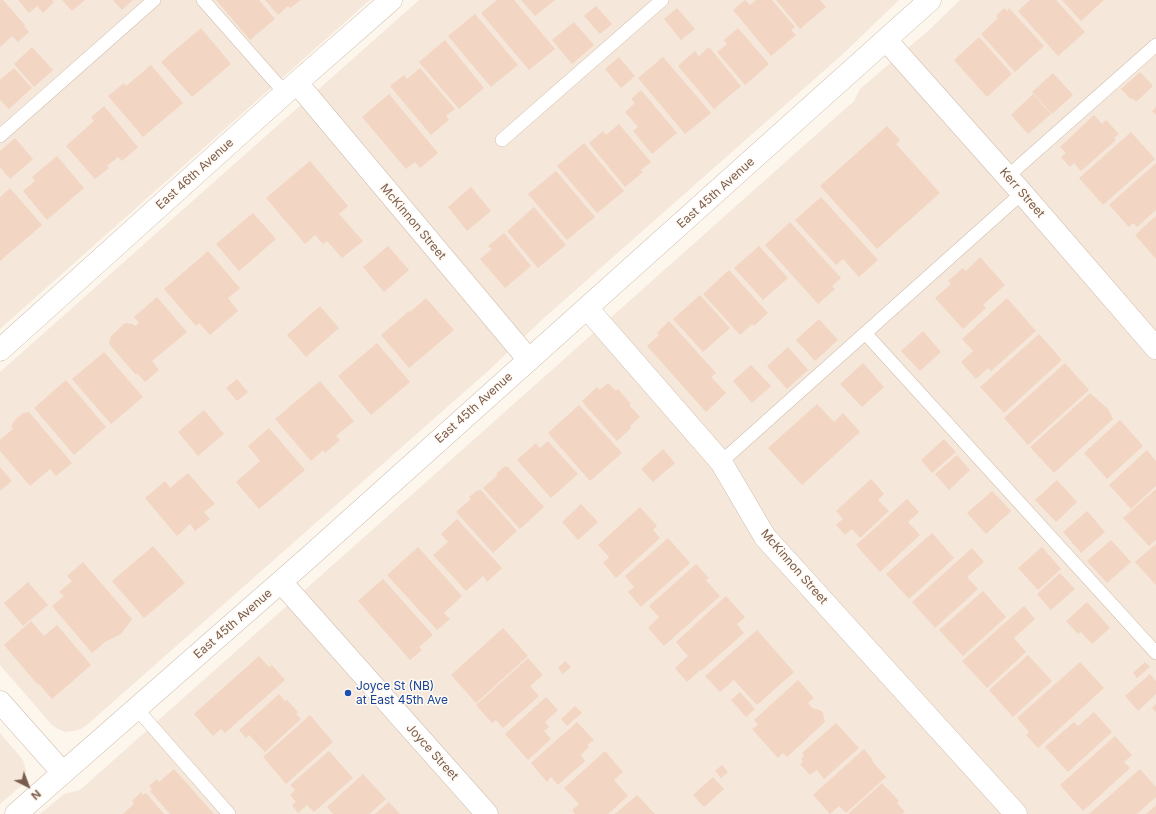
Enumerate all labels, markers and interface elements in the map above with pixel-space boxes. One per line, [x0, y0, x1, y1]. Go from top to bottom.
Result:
street label: East 46th Avenue [153, 135, 237, 213]
street label: East 45th Avenue [674, 154, 758, 232]
street label: Kerr Street [997, 165, 1047, 221]
street label: McKinnon Street [377, 181, 449, 263]
street label: East 45th Avenue [432, 369, 516, 447]
street label: McKinnon Street [758, 527, 830, 607]
street label: East 45th Avenue [191, 586, 275, 662]
place label: Joyce St (NB) at East 45th Ave [356, 679, 448, 707]
marker: Joyce St (NB) at East 45th Ave [343, 688, 353, 698]
street label: Joyce Street [403, 721, 461, 783]
north arrow [8, 766, 48, 806]
text: N [28, 787, 44, 803]

